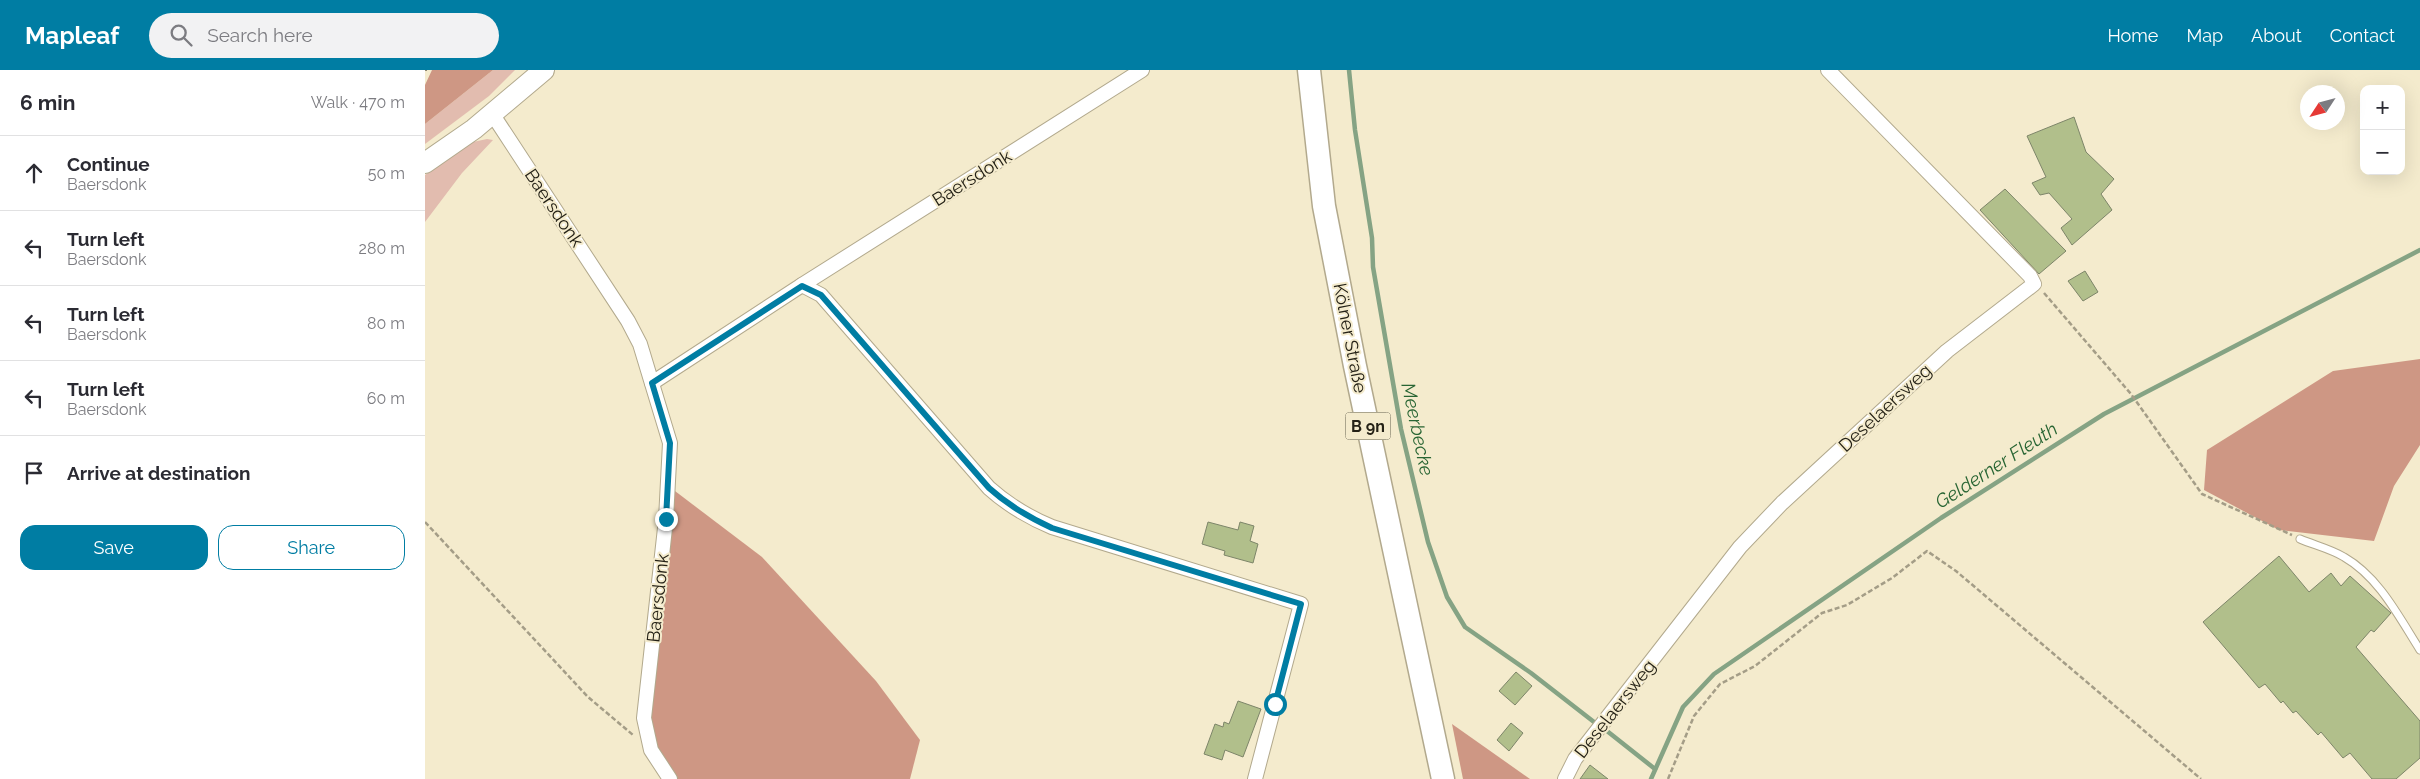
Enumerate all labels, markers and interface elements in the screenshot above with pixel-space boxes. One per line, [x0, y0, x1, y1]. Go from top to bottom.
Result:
search box [149, 13, 499, 58]
text: Mapleaf [25, 21, 119, 50]
icon: search [167, 21, 195, 49]
text: Search here [207, 24, 313, 46]
text: Home [2107, 25, 2158, 46]
text: Map [2186, 25, 2223, 46]
text: About [2251, 25, 2302, 46]
text: Contact [2330, 25, 2395, 46]
north arrow [2300, 85, 2345, 130]
map controls [2360, 85, 2405, 175]
button: + [2360, 85, 2405, 130]
text: 6 min [20, 90, 75, 115]
text: Walk · 470 m [311, 93, 405, 112]
button: − [2360, 130, 2405, 175]
street label: Baersdonk [928, 145, 1016, 210]
text: Continue [67, 153, 150, 175]
icon: ahead [20, 159, 48, 187]
text: 50 m [368, 164, 405, 183]
street label: Baersdonk [521, 165, 588, 251]
text: Baersdonk [67, 175, 146, 194]
text: Turn left [67, 228, 144, 250]
icon: left [20, 234, 48, 262]
text: 280 m [359, 239, 405, 258]
text: Baersdonk [67, 250, 146, 269]
street label: Kölner Straße [1330, 281, 1372, 395]
text: Turn left [67, 303, 144, 325]
icon: left [20, 309, 48, 337]
text: 80 m [367, 314, 405, 333]
text: Baersdonk [67, 325, 146, 344]
street label: Deselaersweg [1834, 359, 1935, 456]
text: Turn left [67, 378, 144, 400]
water label: Meerbecke [1397, 381, 1439, 477]
icon: left [20, 384, 48, 412]
text: 60 m [367, 389, 405, 408]
text: Baersdonk [67, 400, 146, 419]
road number: B 9n [1345, 412, 1391, 440]
water label: Gelderner Fleuth [1931, 417, 2061, 513]
icon: arrive [20, 459, 48, 487]
text: Arrive at destination [67, 462, 251, 484]
route end [655, 508, 678, 531]
button: Save [20, 525, 208, 570]
button: Share [218, 525, 405, 570]
street label: Baersdonk [642, 552, 673, 643]
street label: Deselaersweg [1570, 655, 1659, 762]
route start [1264, 693, 1287, 716]

